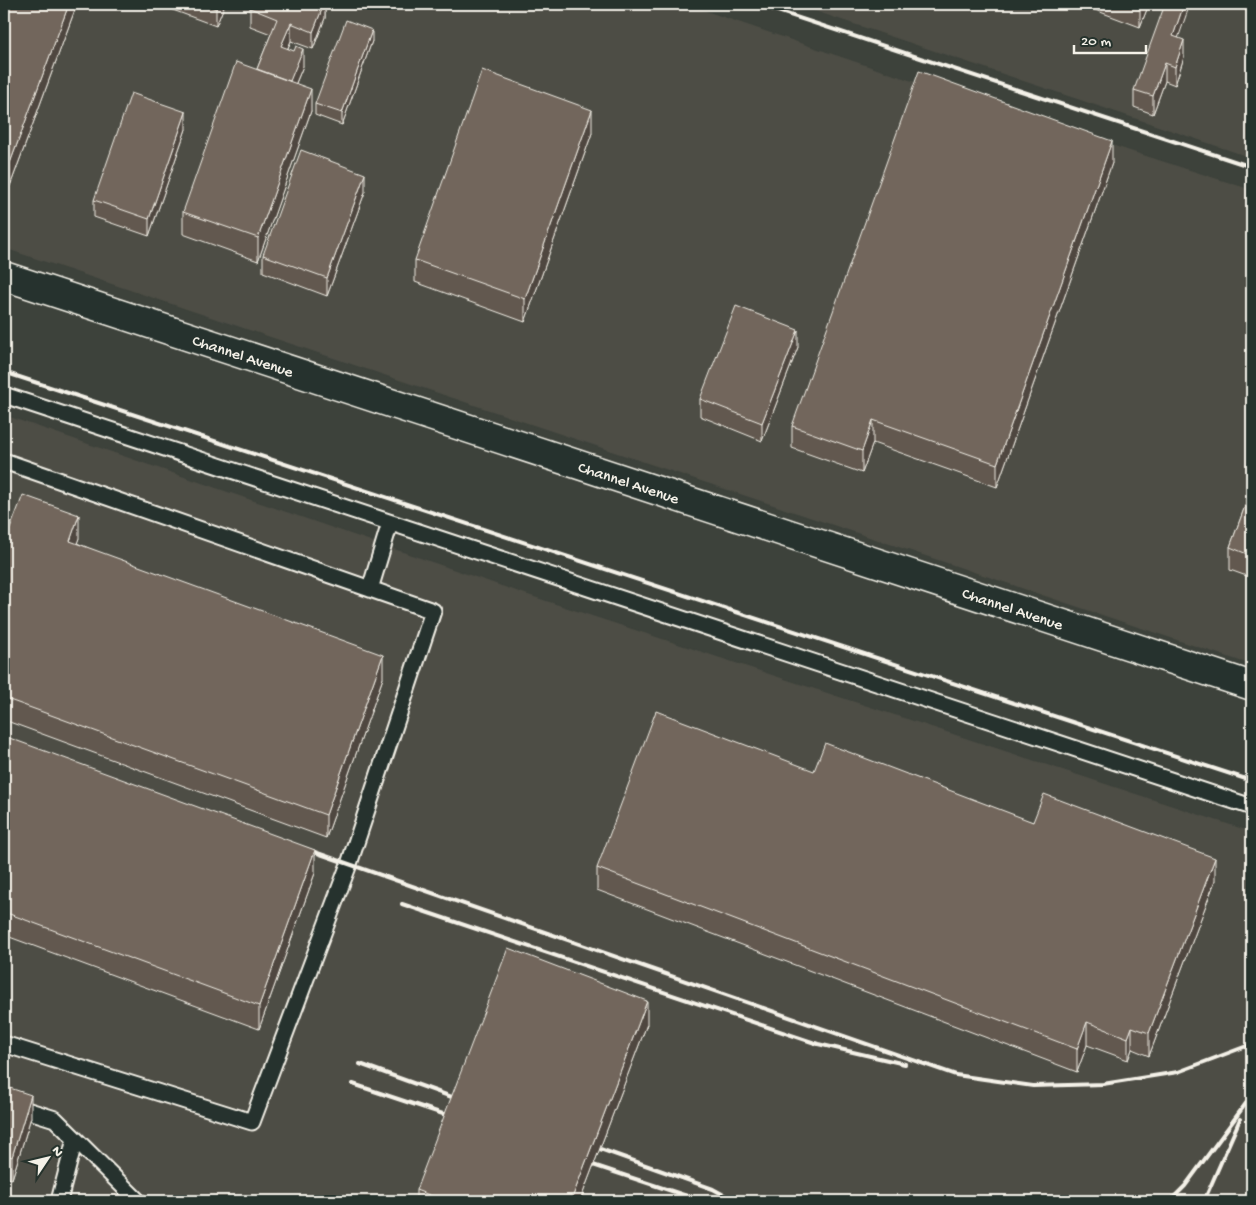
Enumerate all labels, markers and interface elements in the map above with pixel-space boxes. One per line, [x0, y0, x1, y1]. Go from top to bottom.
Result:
scale bar [1074, 22, 1146, 54]
text: 20 m [1081, 33, 1111, 51]
street label: Channel Avenue [189, 333, 296, 384]
street label: Channel Avenue [575, 459, 682, 510]
street label: Channel Avenue [959, 585, 1065, 636]
north arrow [22, 1132, 72, 1182]
text: N [47, 1143, 66, 1161]

